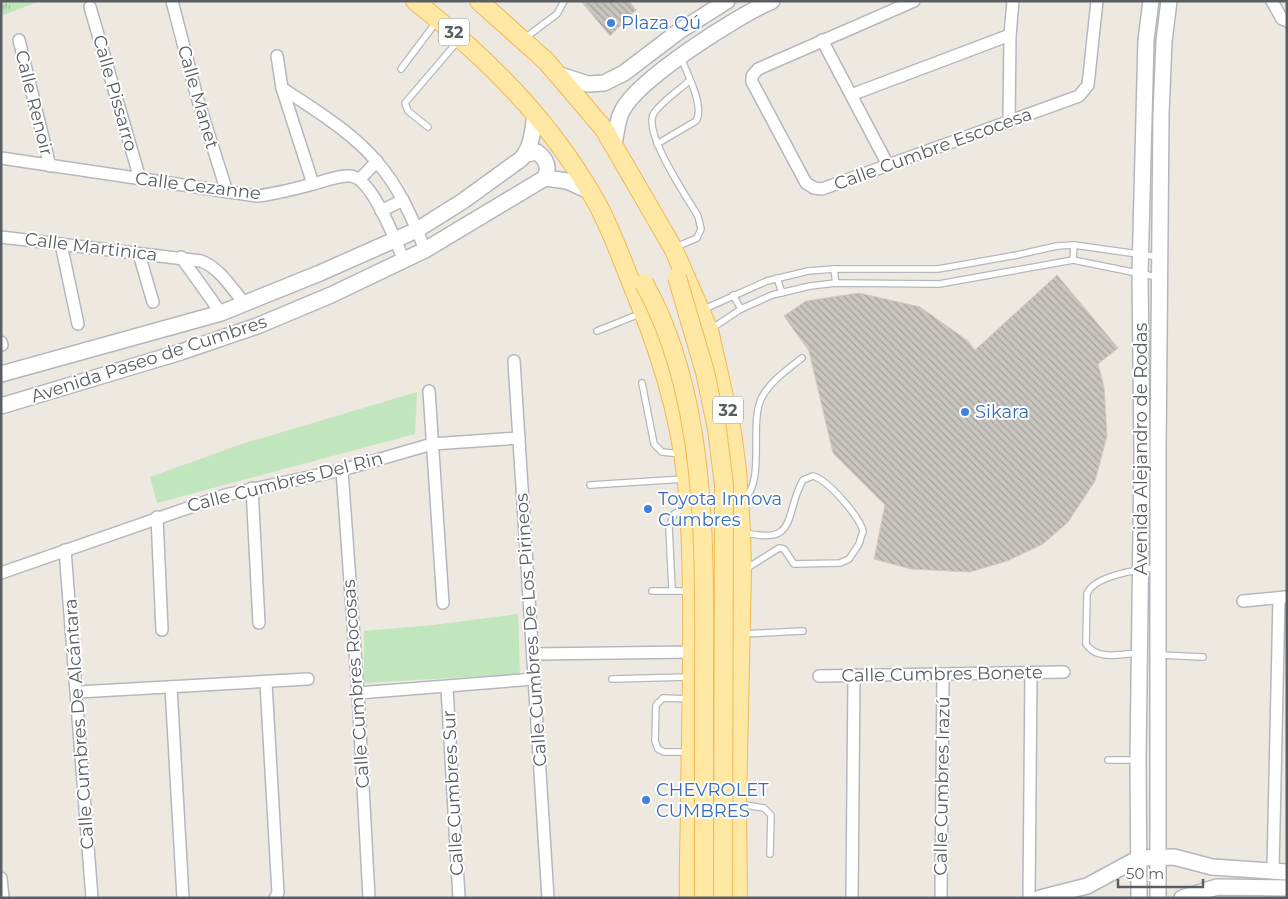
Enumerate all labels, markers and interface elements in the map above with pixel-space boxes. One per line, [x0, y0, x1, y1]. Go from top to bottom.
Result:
place label: Plaza Qú [621, 12, 701, 34]
marker: Plaza Qú [605, 17, 617, 29]
road number: 32 [439, 18, 469, 46]
street label: Calle Pissarro [88, 32, 142, 154]
street label: Calle Manet [173, 43, 223, 151]
street label: Calle Renoir [10, 48, 58, 158]
street label: Calle Cumbre Escocesa [831, 103, 1035, 195]
street label: Calle Cezanne [134, 167, 262, 205]
street label: Calle Martinica [23, 228, 159, 266]
street label: Avenida Paseo de Cumbres [28, 310, 270, 408]
street label: Avenida Alejandro de Rodas [1130, 323, 1152, 575]
road number: 32 [713, 396, 743, 424]
place label: Sikara [975, 401, 1029, 423]
marker: Sikara [959, 406, 971, 418]
street label: Calle Cumbres Del Rin [185, 447, 385, 517]
place label: Toyota Innova Cumbres [658, 488, 782, 531]
street label: Calle Cumbres De Los Pirineos [510, 492, 552, 768]
marker: Toyota Innova Cumbres [642, 503, 654, 515]
street label: Calle Cumbres Rocosas [338, 579, 374, 789]
street label: Calle Cumbres De Alcántara [59, 598, 99, 850]
street label: Calle Cumbres Bonete [841, 661, 1043, 687]
street label: Calle Cumbres Irazú [929, 696, 955, 876]
street label: Calle Cumbres Sur [438, 709, 468, 877]
place label: CHEVROLET CUMBRES [656, 779, 769, 822]
marker: CHEVROLET CUMBRES [640, 794, 652, 806]
scale bar [1118, 856, 1203, 888]
text: 50 m [1126, 864, 1164, 883]

